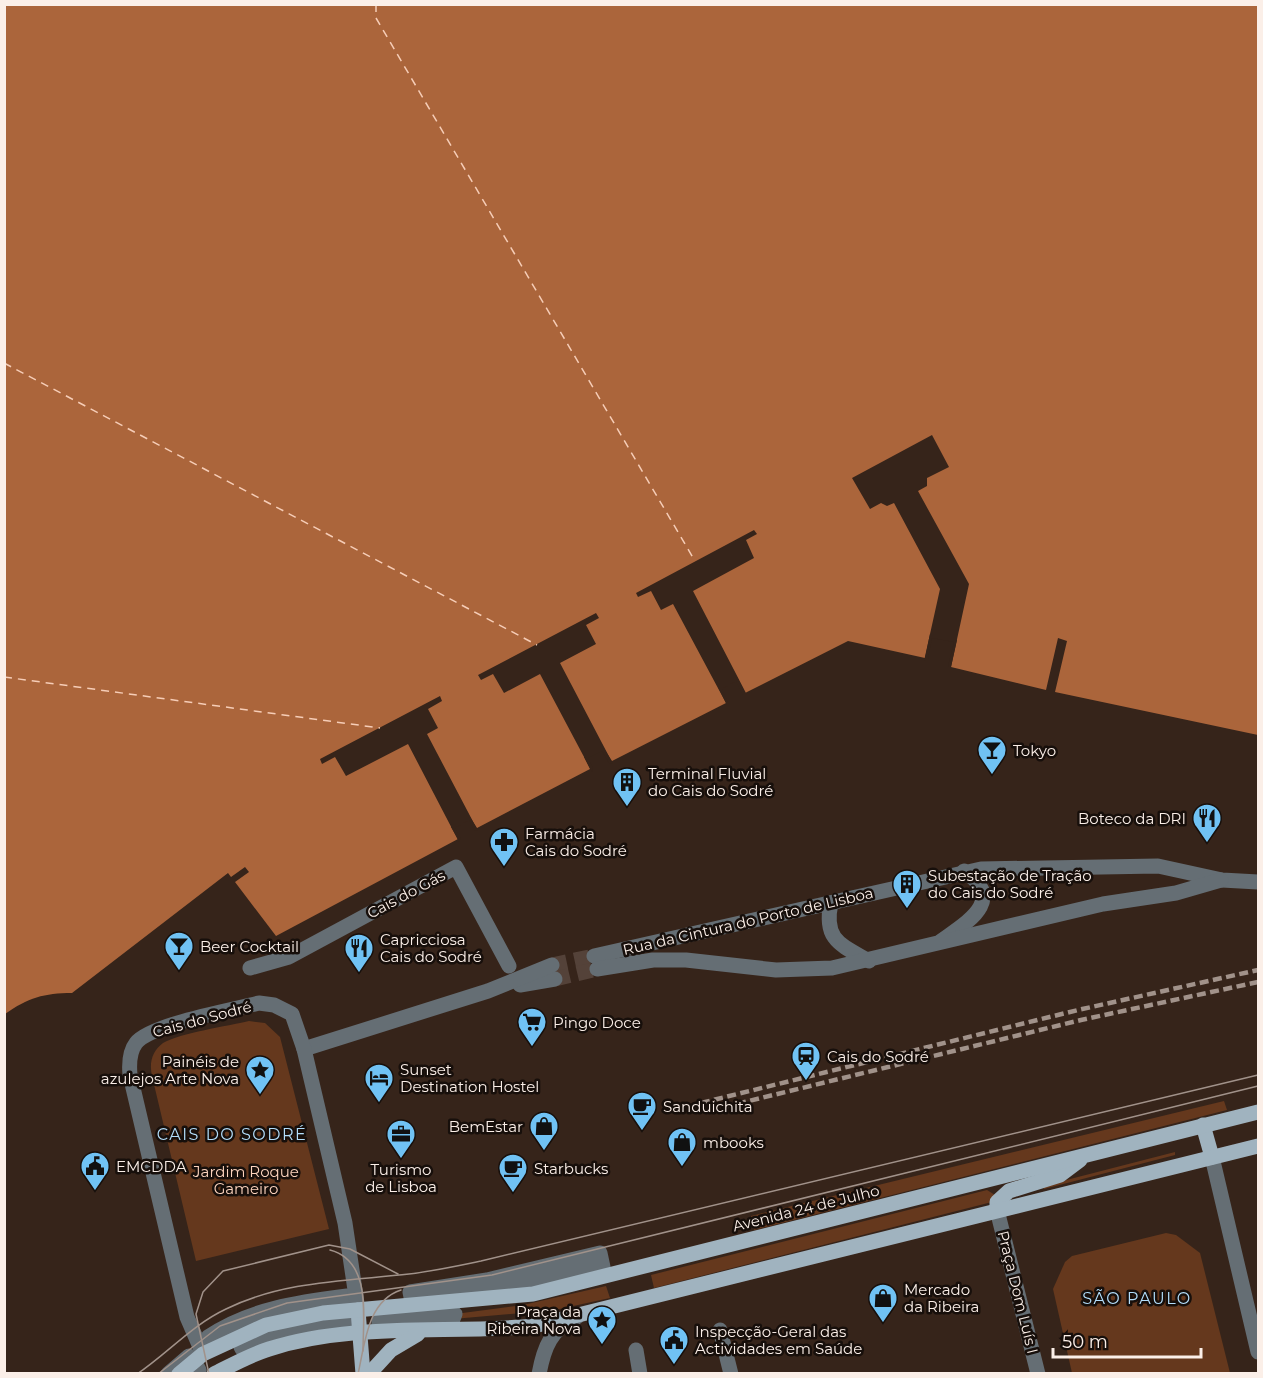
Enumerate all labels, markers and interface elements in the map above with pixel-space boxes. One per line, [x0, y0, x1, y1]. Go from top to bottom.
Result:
bar icon: Tokyo [976, 734, 1008, 776]
place label: Tokyo [1013, 741, 1056, 760]
place label: Terminal Fluvial do Cais do Sodré [648, 764, 773, 800]
building icon: Terminal Fluvial do Cais do Sodré [611, 766, 643, 808]
restaurant icon: Boteco da DRI [1191, 802, 1223, 844]
place label: Boteco da DRI [1078, 809, 1186, 828]
place label: Farmácia Cais do Sodré [525, 824, 627, 860]
pharmacy icon: Farmácia Cais do Sodré [488, 826, 520, 868]
street label: Cais do Gás [364, 865, 448, 923]
place label: Subestação de Tração do Cais do Sodré [928, 866, 1092, 902]
building icon: Subestação de Tração do Cais do Sodré [891, 868, 923, 910]
street label: Rua da Cintura do Porto de Lisboa [621, 883, 875, 959]
bar icon: Beer Cocktail [163, 930, 195, 972]
place label: Capricciosa Cais do Sodré [380, 930, 482, 966]
restaurant icon: Capricciosa Cais do Sodré [343, 932, 375, 974]
place label: Beer Cocktail [200, 937, 299, 956]
street label: Cais do Sodré [150, 997, 254, 1041]
supermarket icon: Pingo Doce [516, 1006, 548, 1048]
place label: Pingo Doce [553, 1013, 641, 1032]
station icon: Cais do Sodré [790, 1040, 822, 1082]
place label: Cais do Sodré [827, 1047, 929, 1066]
place label: Painéis de azulejos Arte Nova [101, 1052, 239, 1088]
place icon: Painéis de azulejos Arte Nova [244, 1054, 276, 1096]
place label: Sunset Destination Hostel [400, 1060, 539, 1096]
hotel icon: Sunset Destination Hostel [363, 1062, 395, 1104]
cafe icon: Sanduichita [626, 1090, 658, 1132]
place label: Sanduichita [663, 1097, 753, 1116]
shop icon: BemEstar [528, 1110, 560, 1152]
place label: BemEstar [449, 1117, 523, 1136]
office icon: Turismo de Lisboa [385, 1118, 417, 1160]
district label: CAIS DO SODRÉ [157, 1125, 307, 1144]
shop icon: mbooks [666, 1126, 698, 1168]
place label: mbooks [703, 1133, 764, 1152]
public building icon: EMCDDA [79, 1150, 111, 1192]
cafe icon: Starbucks [497, 1152, 529, 1194]
place label: EMCDDA [116, 1157, 187, 1176]
place label: Starbucks [534, 1159, 608, 1178]
place label: Turismo de Lisboa [365, 1160, 437, 1196]
park label: Jardim Roque Gameiro [192, 1162, 299, 1198]
street label: Avenida 24 de Julho [731, 1181, 881, 1235]
street label: Praça Dom Luís I [994, 1228, 1042, 1356]
place label: Mercado da Ribeira [904, 1280, 979, 1316]
shop icon: Mercado da Ribeira [867, 1282, 899, 1324]
district label: SÃO PAULO [1082, 1289, 1192, 1308]
place label: Praça da Ribeira Nova [487, 1302, 581, 1338]
place icon: Praça da Ribeira Nova [586, 1304, 618, 1346]
scale bar [1053, 1321, 1202, 1359]
place label: Inspecção-Geral das Actividades em Saúde [695, 1322, 862, 1358]
public building icon: Inspecção-Geral das Actividades em Saúde [658, 1324, 690, 1366]
text: 50 m [1062, 1331, 1108, 1353]

